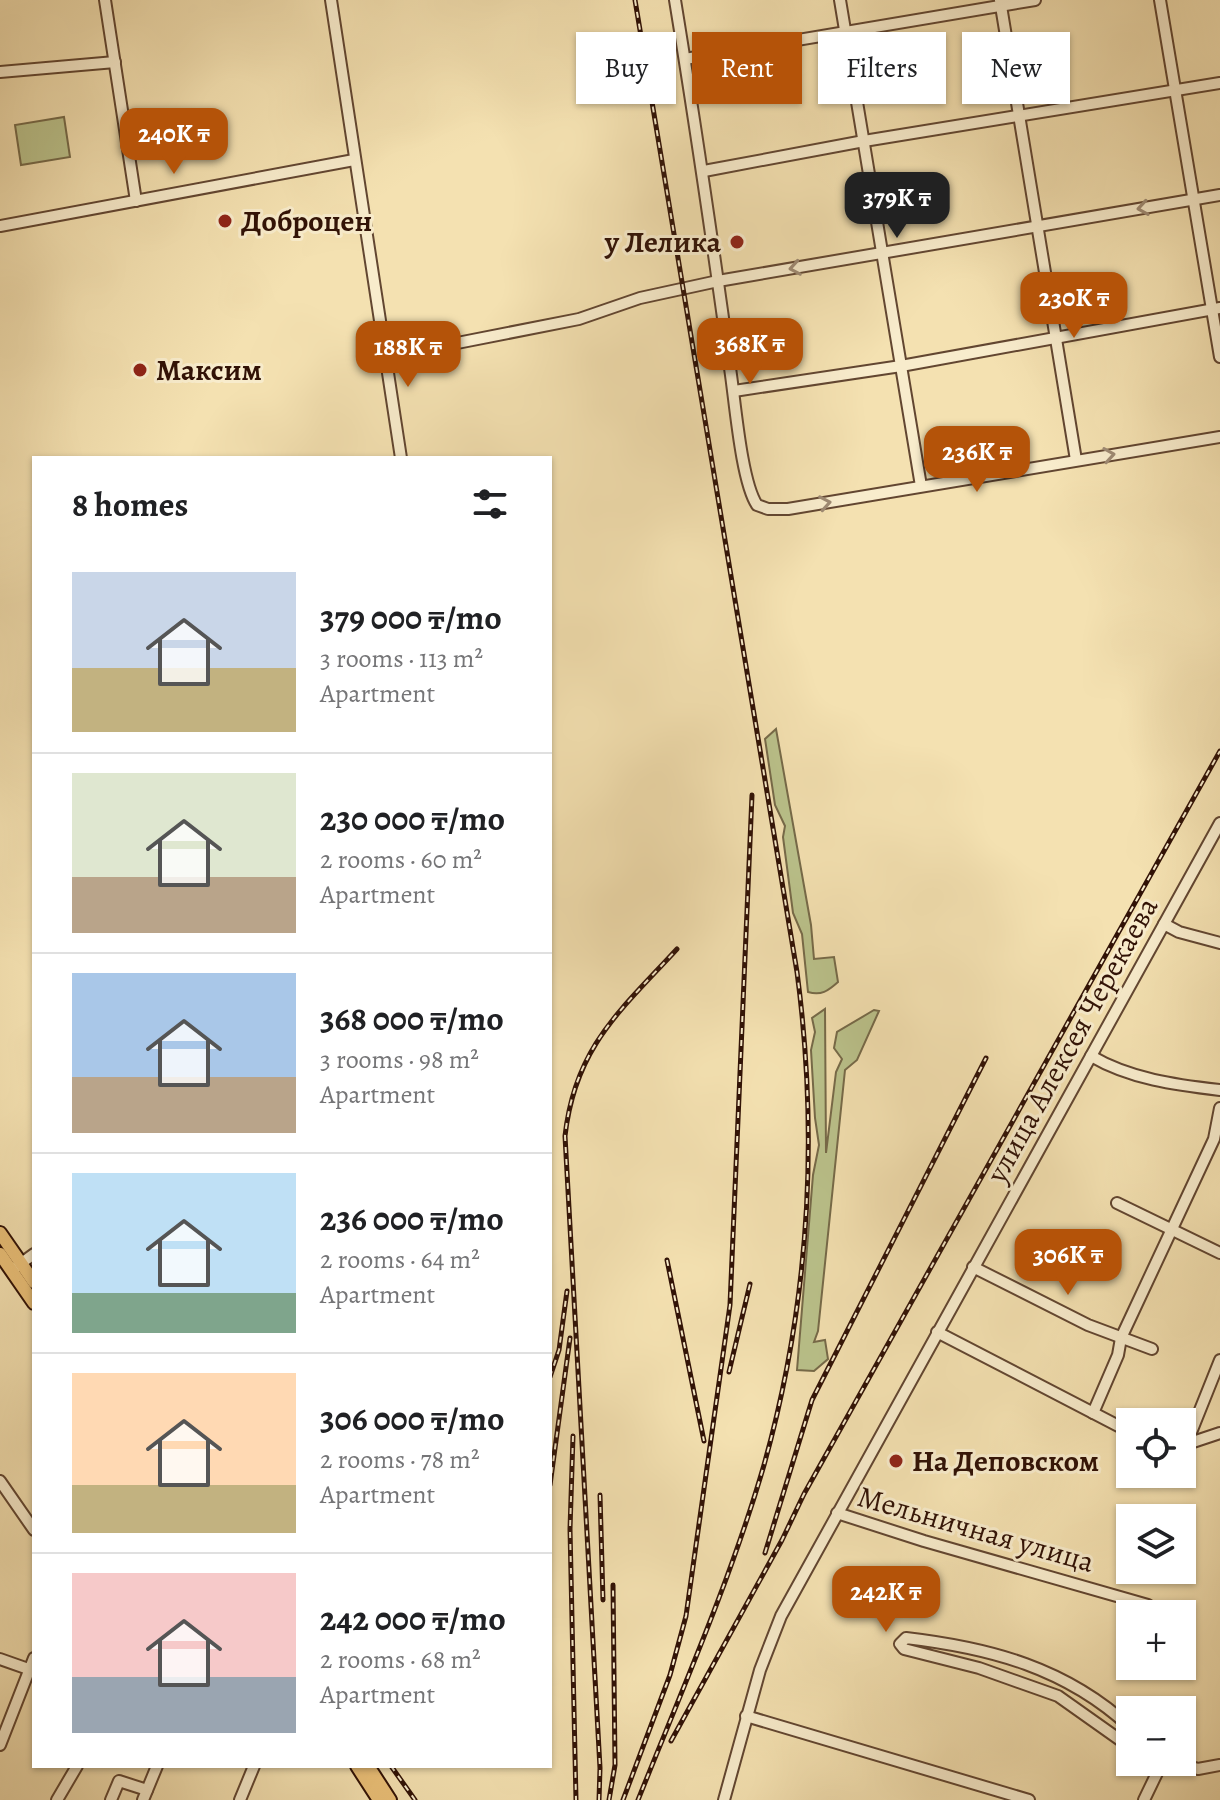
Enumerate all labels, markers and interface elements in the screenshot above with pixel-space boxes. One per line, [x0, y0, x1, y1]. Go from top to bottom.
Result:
chip: Buy [576, 32, 676, 104]
chip: Rent [692, 32, 802, 104]
chip: Filters [818, 32, 946, 104]
chip: New [962, 32, 1070, 104]
pin: 240K ₸ [109, 108, 239, 176]
text: 240K ₸ [138, 116, 210, 151]
pin: 379K ₸ [832, 172, 962, 240]
text: 379K ₸ [863, 180, 931, 215]
one-way arrow [1136, 198, 1150, 215]
place label: Доброцен [241, 201, 372, 241]
marker: Доброцен [216, 212, 234, 230]
place label: у Лелика [604, 222, 722, 262]
marker: у Лелика [728, 233, 746, 251]
one-way arrow [788, 258, 802, 275]
pin: 230K ₸ [1009, 272, 1139, 340]
text: 230K ₸ [1038, 280, 1110, 315]
pin: 368K ₸ [685, 318, 815, 386]
pin: 188K ₸ [343, 321, 473, 389]
text: 368K ₸ [715, 326, 785, 361]
text: 188K ₸ [374, 329, 442, 364]
place label: Максим [156, 350, 262, 390]
marker: Максим [131, 361, 149, 379]
pin: 236K ₸ [912, 426, 1042, 494]
text: 236K ₸ [942, 434, 1012, 469]
one-way arrow [1102, 447, 1116, 464]
text: 8 homes [72, 481, 188, 528]
icon: filters [468, 482, 512, 526]
one-way arrow [818, 495, 832, 512]
text: 379 000 ₸/mo [320, 594, 502, 641]
icon: home [136, 604, 232, 700]
text: 3 rooms · 113 m² [320, 641, 483, 676]
text: Apartment [320, 676, 435, 711]
text: 230 000 ₸/mo [320, 795, 505, 842]
icon: home [136, 805, 232, 901]
text: 2 rooms · 60 m² [320, 842, 482, 877]
text: Apartment [320, 877, 435, 912]
street label: улица Алексея Черекаева [976, 890, 1167, 1191]
text: 368 000 ₸/mo [320, 995, 504, 1042]
icon: home [136, 1005, 232, 1101]
text: 3 rooms · 98 m² [320, 1042, 479, 1077]
text: Apartment [320, 1077, 435, 1112]
text: 236 000 ₸/mo [320, 1195, 504, 1242]
icon: home [136, 1205, 232, 1301]
pin: 306K ₸ [1003, 1229, 1133, 1297]
text: 306K ₸ [1033, 1237, 1103, 1272]
text: 2 rooms · 64 m² [320, 1242, 480, 1277]
text: Apartment [320, 1277, 435, 1312]
text: 306 000 ₸/mo [320, 1395, 505, 1442]
icon: home [136, 1405, 232, 1501]
map controls [1116, 1408, 1196, 1776]
button: locate [1116, 1408, 1196, 1488]
place label: На Деповском [912, 1441, 1099, 1481]
text: 2 rooms · 78 m² [320, 1442, 479, 1477]
marker: На Деповском [887, 1452, 905, 1470]
street label: Мельничная улица [853, 1476, 1099, 1582]
text: Apartment [320, 1477, 435, 1512]
button: layers [1116, 1504, 1196, 1584]
pin: 242K ₸ [821, 1566, 951, 1634]
text: 242K ₸ [850, 1574, 922, 1609]
text: 242 000 ₸/mo [320, 1595, 506, 1642]
button: + [1116, 1600, 1196, 1680]
icon: home [136, 1605, 232, 1701]
text: 2 rooms · 68 m² [320, 1642, 481, 1677]
text: Apartment [320, 1677, 435, 1712]
button: − [1116, 1696, 1196, 1776]

